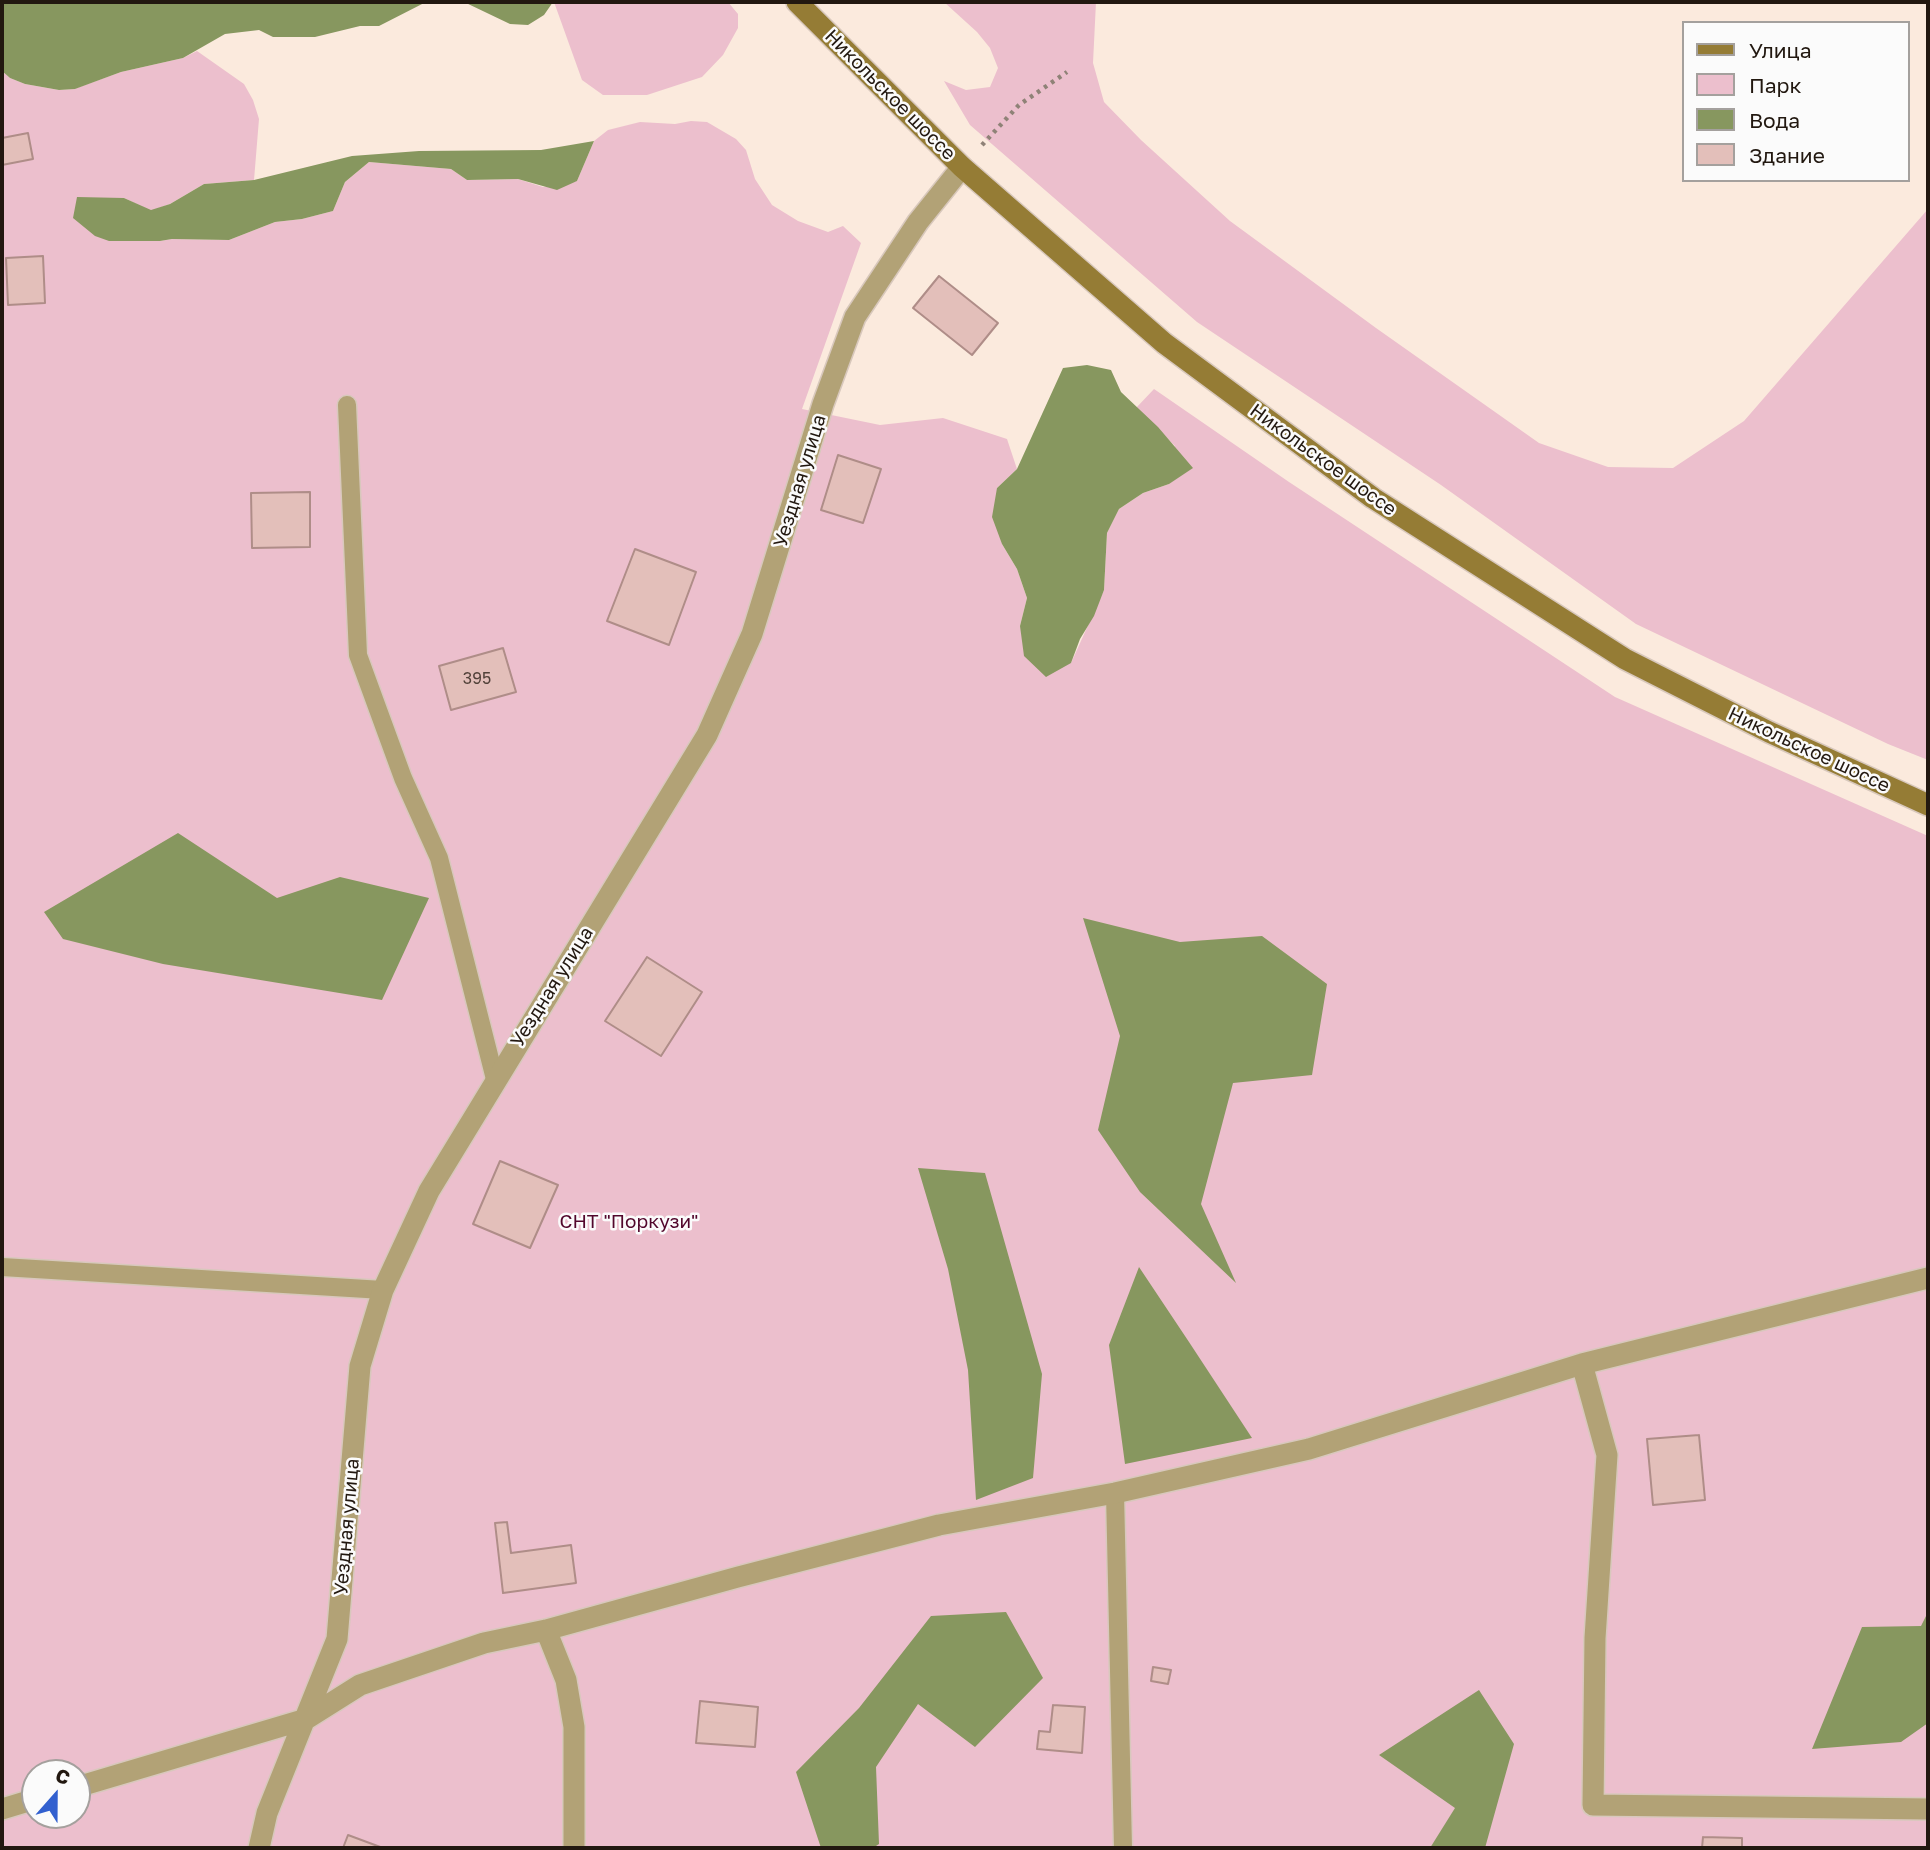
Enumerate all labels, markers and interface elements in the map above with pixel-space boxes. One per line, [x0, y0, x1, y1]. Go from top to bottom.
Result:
legend [1682, 21, 1909, 182]
street label: Никольское шоссе [820, 25, 960, 165]
text: Улица [1749, 37, 1812, 63]
text: Парк [1749, 72, 1802, 98]
text: Вода [1749, 107, 1800, 133]
text: Здание [1749, 142, 1825, 168]
street label: Никольское шоссе [1245, 399, 1401, 521]
street label: Уездная улица [769, 412, 831, 550]
house number: 395 [463, 669, 491, 689]
street label: Никольское шоссе [1725, 703, 1893, 797]
street label: Уездная улица [506, 923, 598, 1051]
park label: СНТ "Поркузи" [560, 1211, 698, 1233]
street label: Уездная улица [330, 1457, 364, 1597]
north arrow [21, 1759, 91, 1829]
text: С [53, 1763, 73, 1789]

